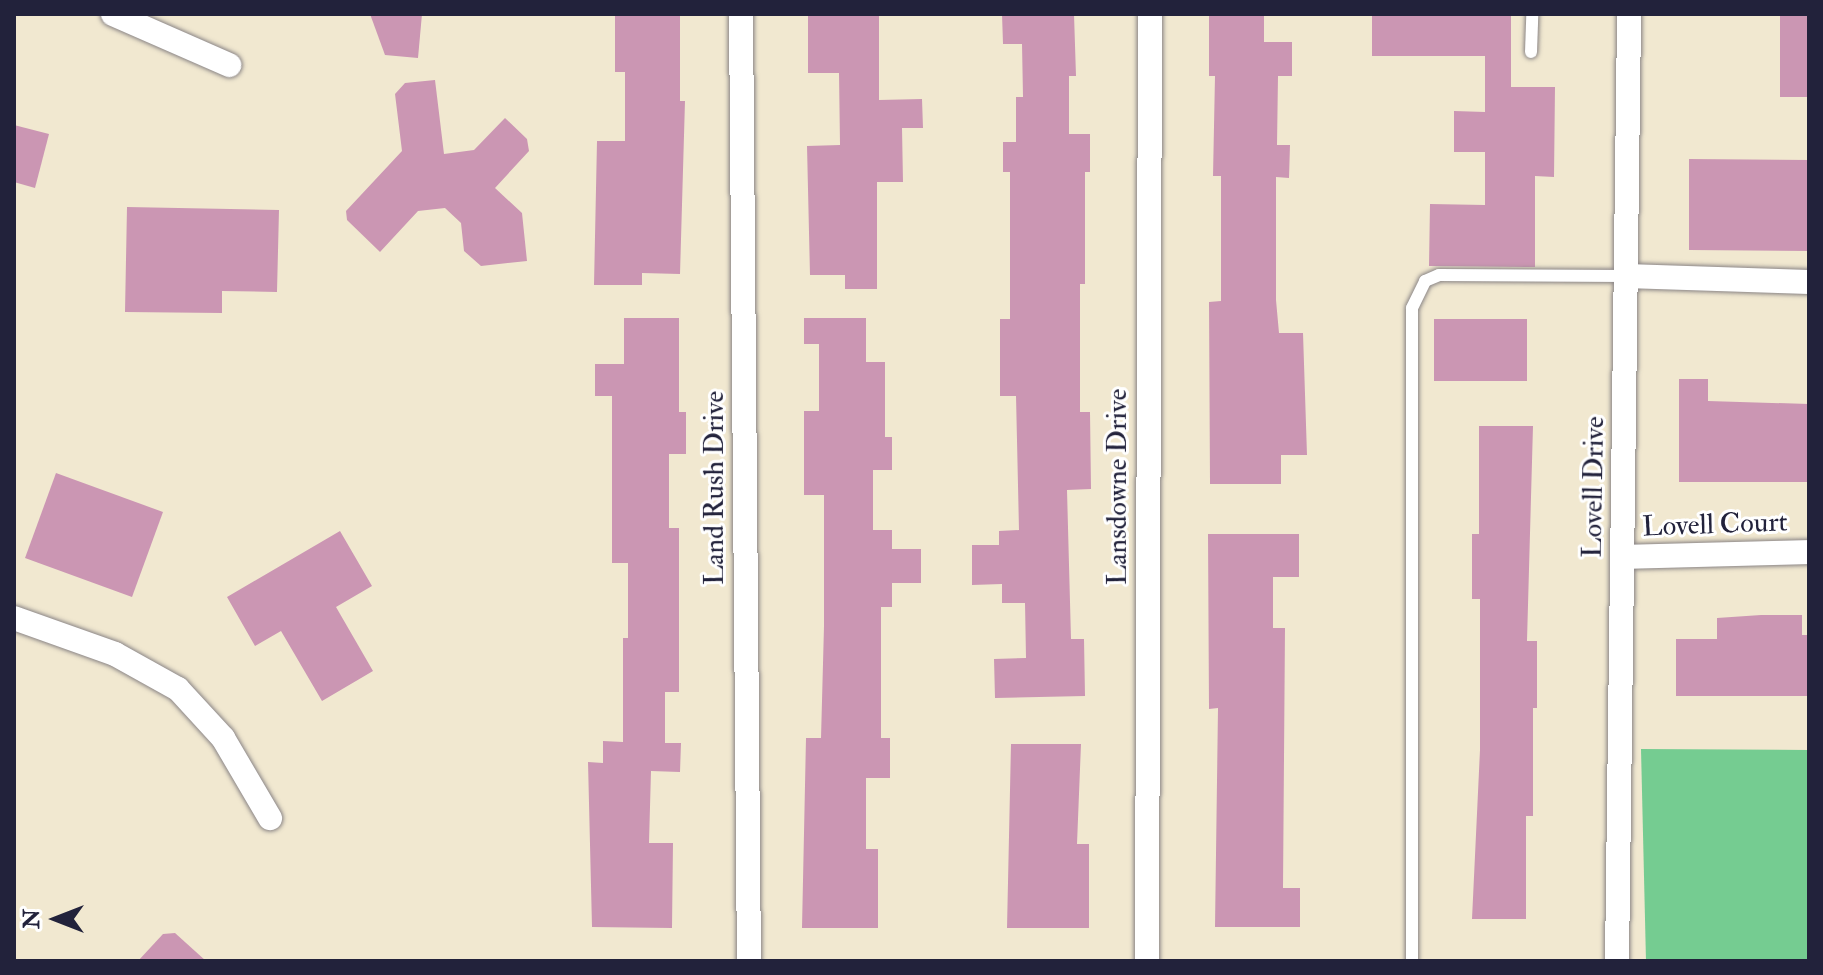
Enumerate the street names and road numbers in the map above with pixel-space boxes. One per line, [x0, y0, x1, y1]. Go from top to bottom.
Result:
street label: Lansdowne Drive [1101, 389, 1135, 585]
street label: Land Rush Drive [698, 391, 732, 585]
street label: Lovell Drive [1576, 416, 1612, 558]
street label: Lovell Court [1642, 506, 1788, 544]

